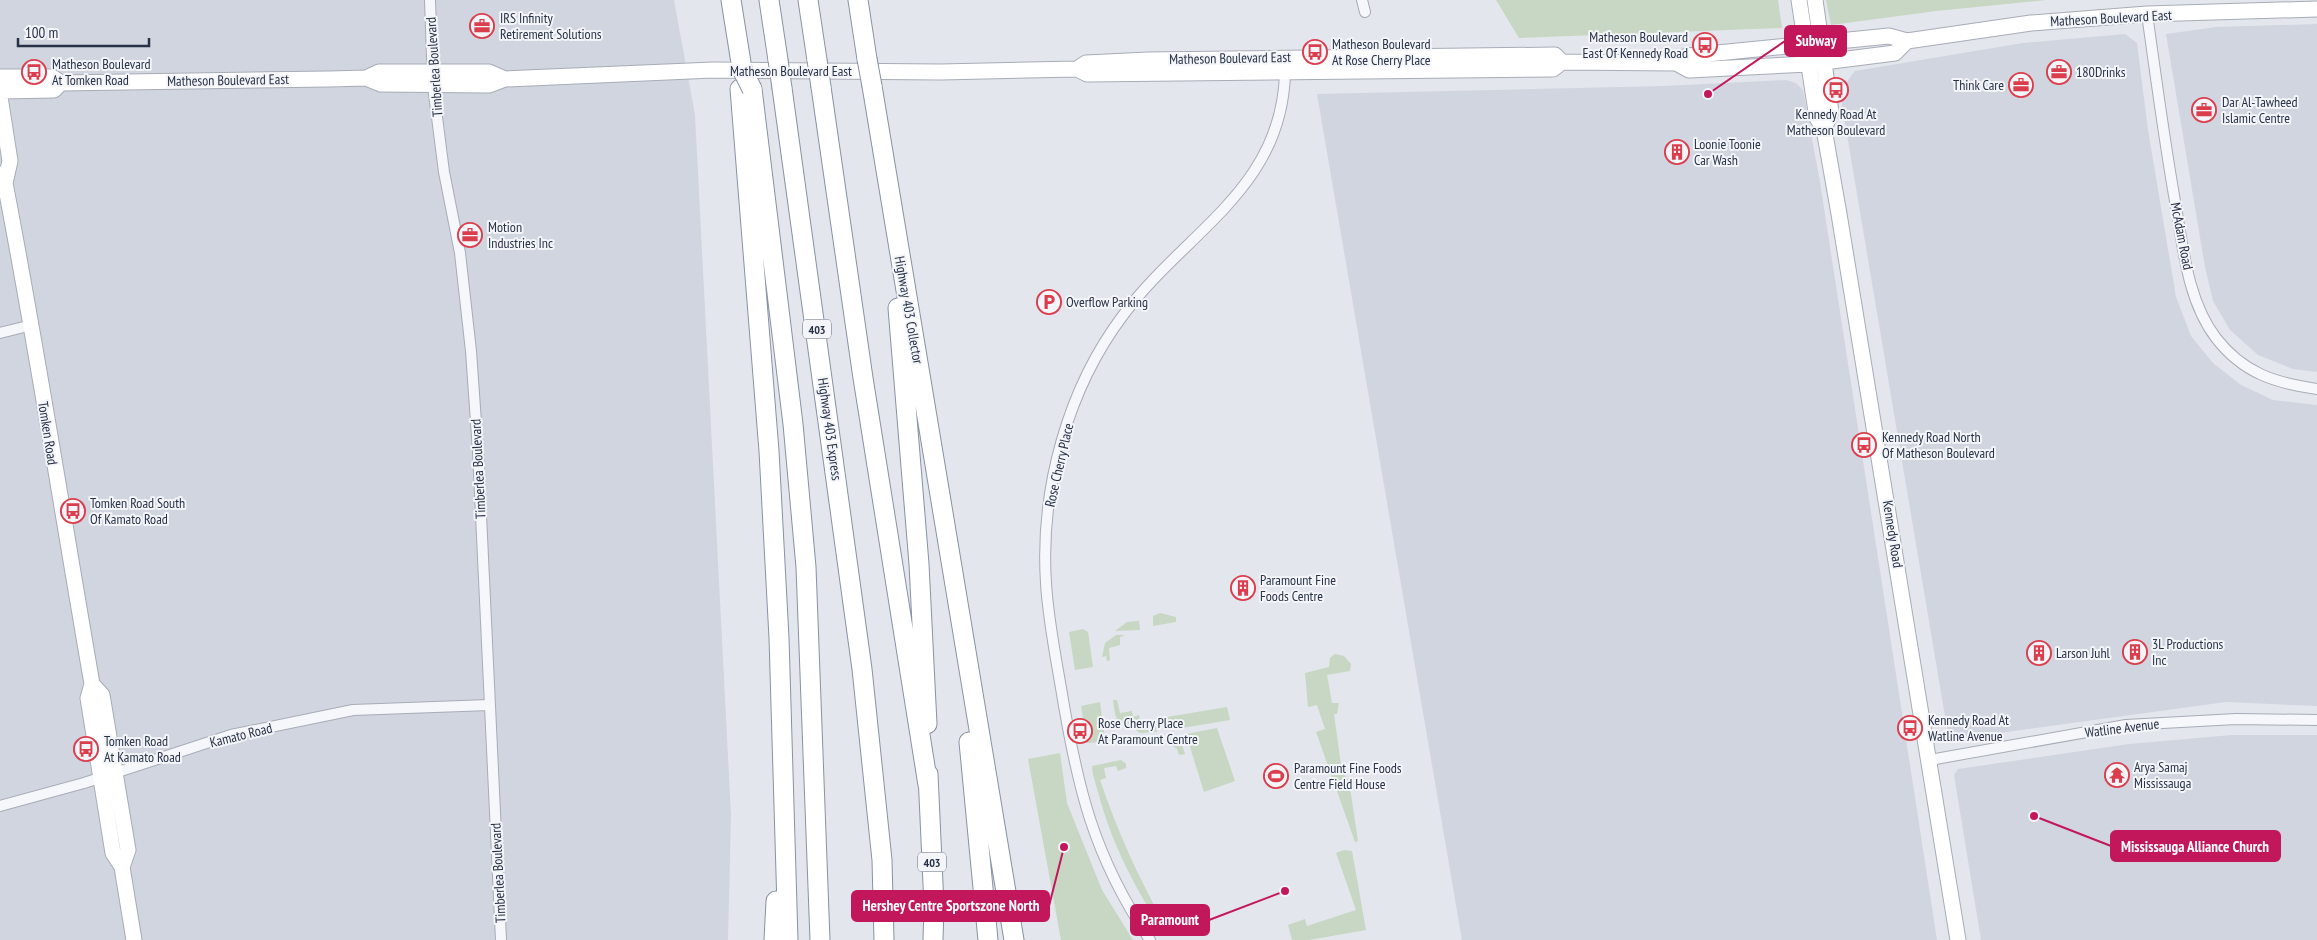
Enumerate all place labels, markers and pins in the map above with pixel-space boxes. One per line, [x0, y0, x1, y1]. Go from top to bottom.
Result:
place label: IRS Infinity Retirement Solutions [500, 9, 602, 43]
office icon: IRS Infinity Retirement Solutions [469, 13, 495, 39]
callout: Subway [1785, 26, 1846, 56]
place label: Matheson Boulevard East Of Kennedy Road [1583, 28, 1688, 62]
bus stop icon: Matheson Boulevard East Of Kennedy Road [1692, 32, 1718, 58]
place label: Matheson Boulevard At Rose Cherry Place [1332, 35, 1431, 69]
bus stop icon: Matheson Boulevard At Rose Cherry Place [1302, 39, 1328, 65]
place label: Matheson Boulevard At Tomken Road [52, 55, 151, 89]
bus stop icon: Matheson Boulevard At Tomken Road [21, 59, 47, 85]
office icon: 180Drinks [2046, 59, 2072, 85]
place label: 180Drinks [2076, 63, 2126, 81]
office icon: Think Care [2008, 72, 2034, 98]
place label: Think Care [1953, 76, 2004, 94]
bus stop icon: Kennedy Road At Matheson Boulevard [1823, 77, 1849, 103]
place label: Dar Al-Tawheed Islamic Centre [2222, 93, 2298, 127]
office icon: Dar Al-Tawheed Islamic Centre [2191, 97, 2217, 123]
place label: Kennedy Road At Matheson Boulevard [1787, 105, 1885, 139]
place label: Loonie Toonie Car Wash [1694, 135, 1761, 169]
building icon: Loonie Toonie Car Wash [1664, 139, 1690, 165]
place label: Motion Industries Inc [488, 218, 553, 252]
office icon: Motion Industries Inc [457, 222, 483, 248]
parking icon: Overflow Parking [1036, 289, 1062, 315]
place label: Overflow Parking [1066, 293, 1148, 311]
place label: Kennedy Road North Of Matheson Boulevard [1882, 428, 1995, 462]
bus stop icon: Kennedy Road North Of Matheson Boulevard [1851, 432, 1877, 458]
place label: Tomken Road South Of Kamato Road [90, 494, 185, 528]
bus stop icon: Tomken Road South Of Kamato Road [60, 498, 86, 524]
place label: Paramount Fine Foods Centre [1260, 571, 1336, 605]
building icon: Paramount Fine Foods Centre [1230, 575, 1256, 601]
place label: 3L Productions Inc [2152, 635, 2224, 669]
building icon: 3L Productions Inc [2122, 639, 2148, 665]
building icon: Larson Juhl [2026, 640, 2052, 666]
place label: Larson Juhl [2056, 644, 2111, 662]
place label: Kennedy Road At Watline Avenue [1928, 711, 2009, 745]
place label: Rose Cherry Place At Paramount Centre [1098, 714, 1198, 748]
bus stop icon: Kennedy Road At Watline Avenue [1897, 715, 1923, 741]
bus stop icon: Rose Cherry Place At Paramount Centre [1067, 718, 1093, 744]
place label: Tomken Road At Kamato Road [104, 732, 181, 766]
bus stop icon: Tomken Road At Kamato Road [73, 736, 99, 762]
place label: Arya Samaj Mississauga [2134, 758, 2191, 792]
place label: Paramount Fine Foods Centre Field House [1294, 759, 1402, 793]
temple icon: Arya Samaj Mississauga [2104, 762, 2130, 788]
sports icon: Paramount Fine Foods Centre Field House [1263, 763, 1289, 789]
callout: Mississauga Alliance Church [2111, 831, 2280, 861]
callout: Hershey Centre Sportszone North [852, 891, 1049, 921]
callout: Paramount [1131, 905, 1209, 935]

